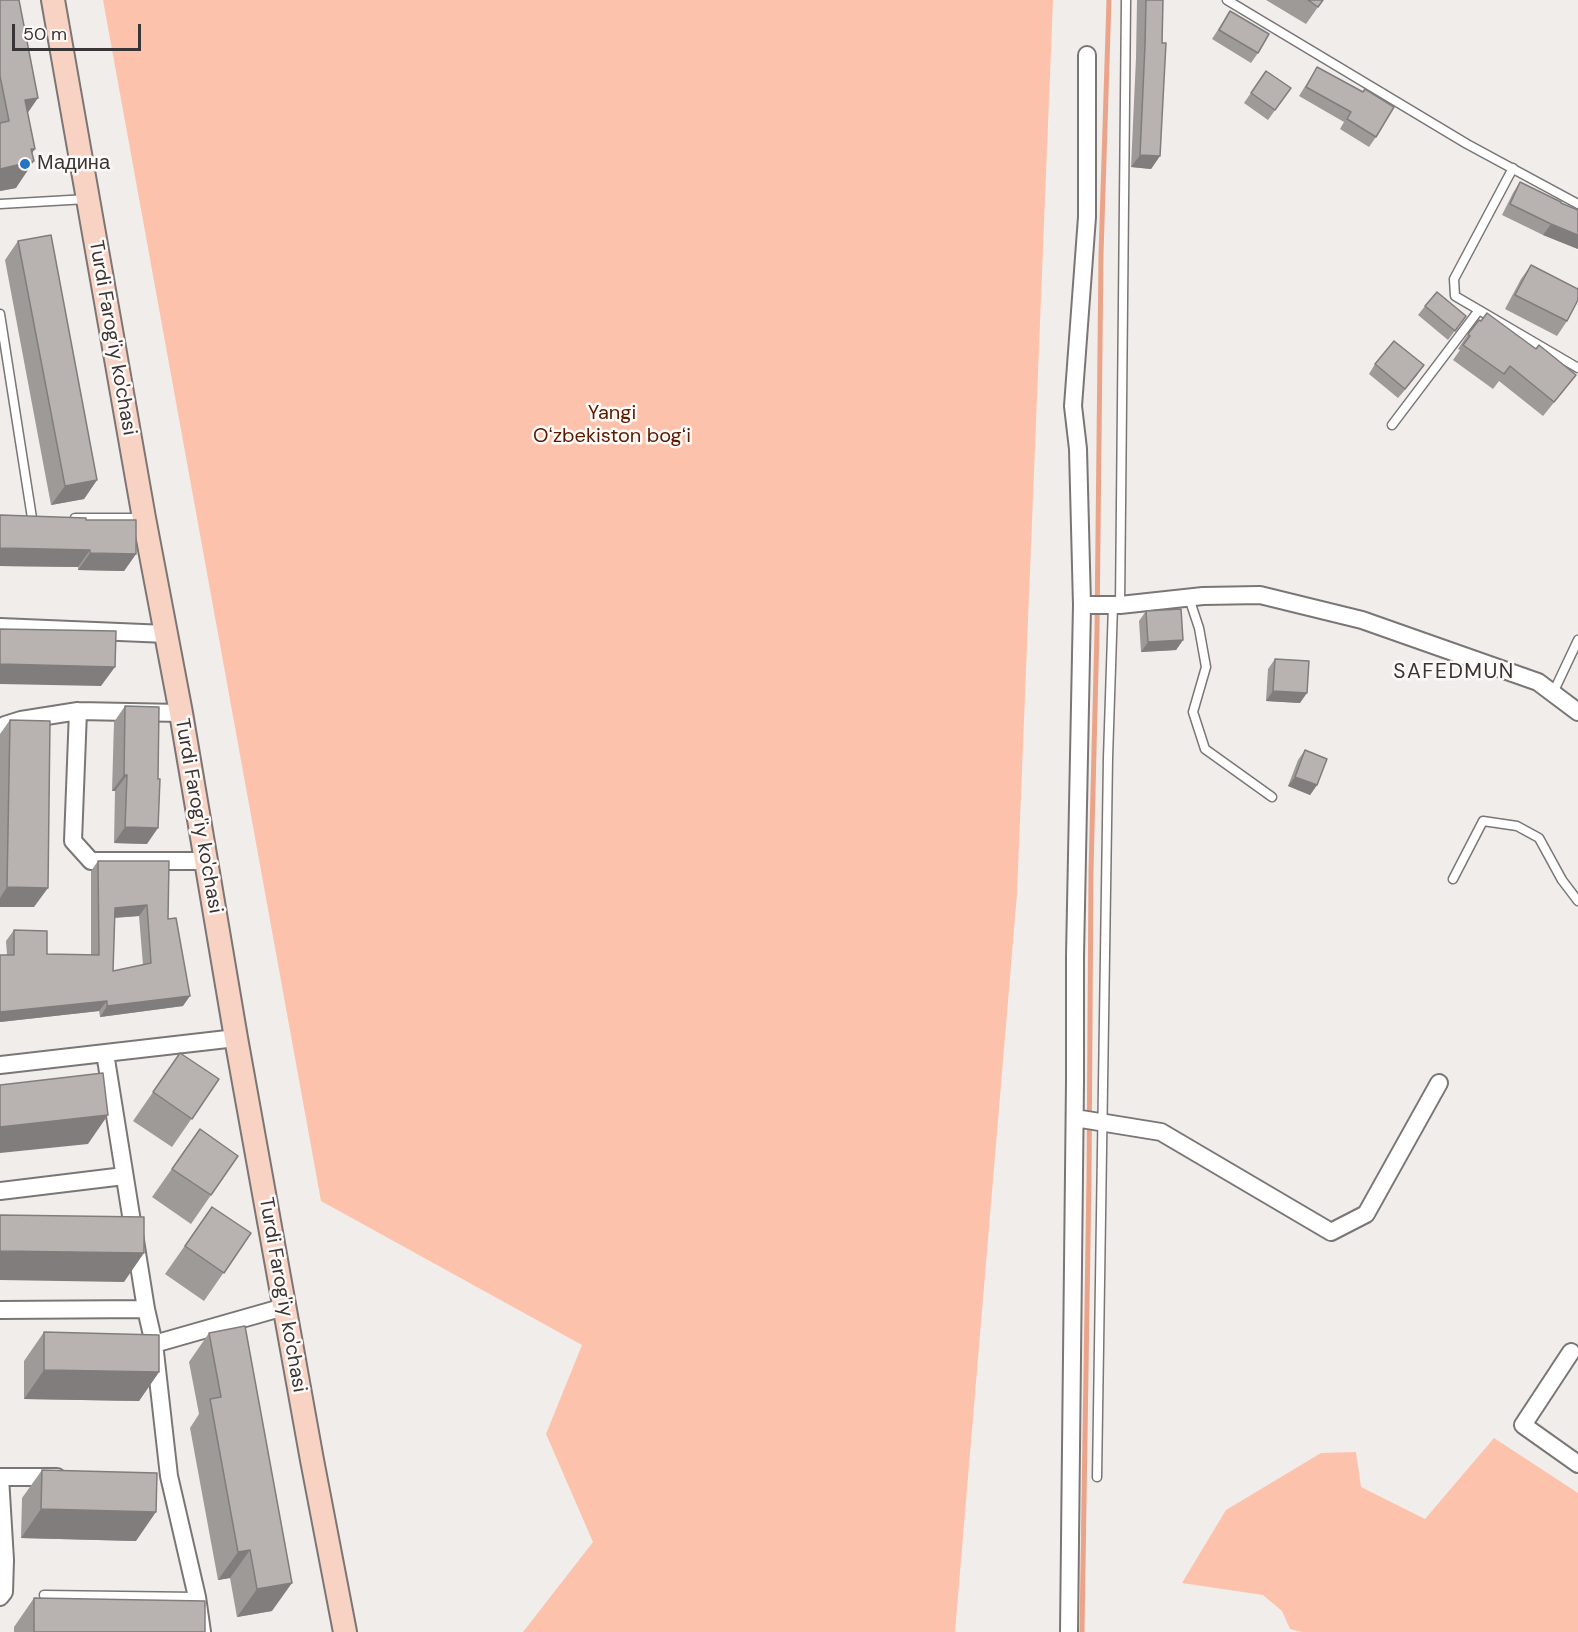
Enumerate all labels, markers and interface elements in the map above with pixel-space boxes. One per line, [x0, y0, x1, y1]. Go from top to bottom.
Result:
scale bar [15, 12, 144, 50]
text: 50 m [23, 22, 67, 46]
place label: Мадина [37, 152, 110, 176]
marker: Мадина [18, 157, 32, 171]
street label: Turdi Farog'iy ko'chasi [83, 239, 141, 437]
park label: Yangi Oʻzbekiston bogʻi [533, 402, 691, 449]
district label: SAFEDMUN [1393, 659, 1515, 685]
street label: Turdi Farog'iy ko'chasi [169, 717, 227, 915]
street label: Turdi Farog'iy ko'chasi [253, 1196, 311, 1394]

